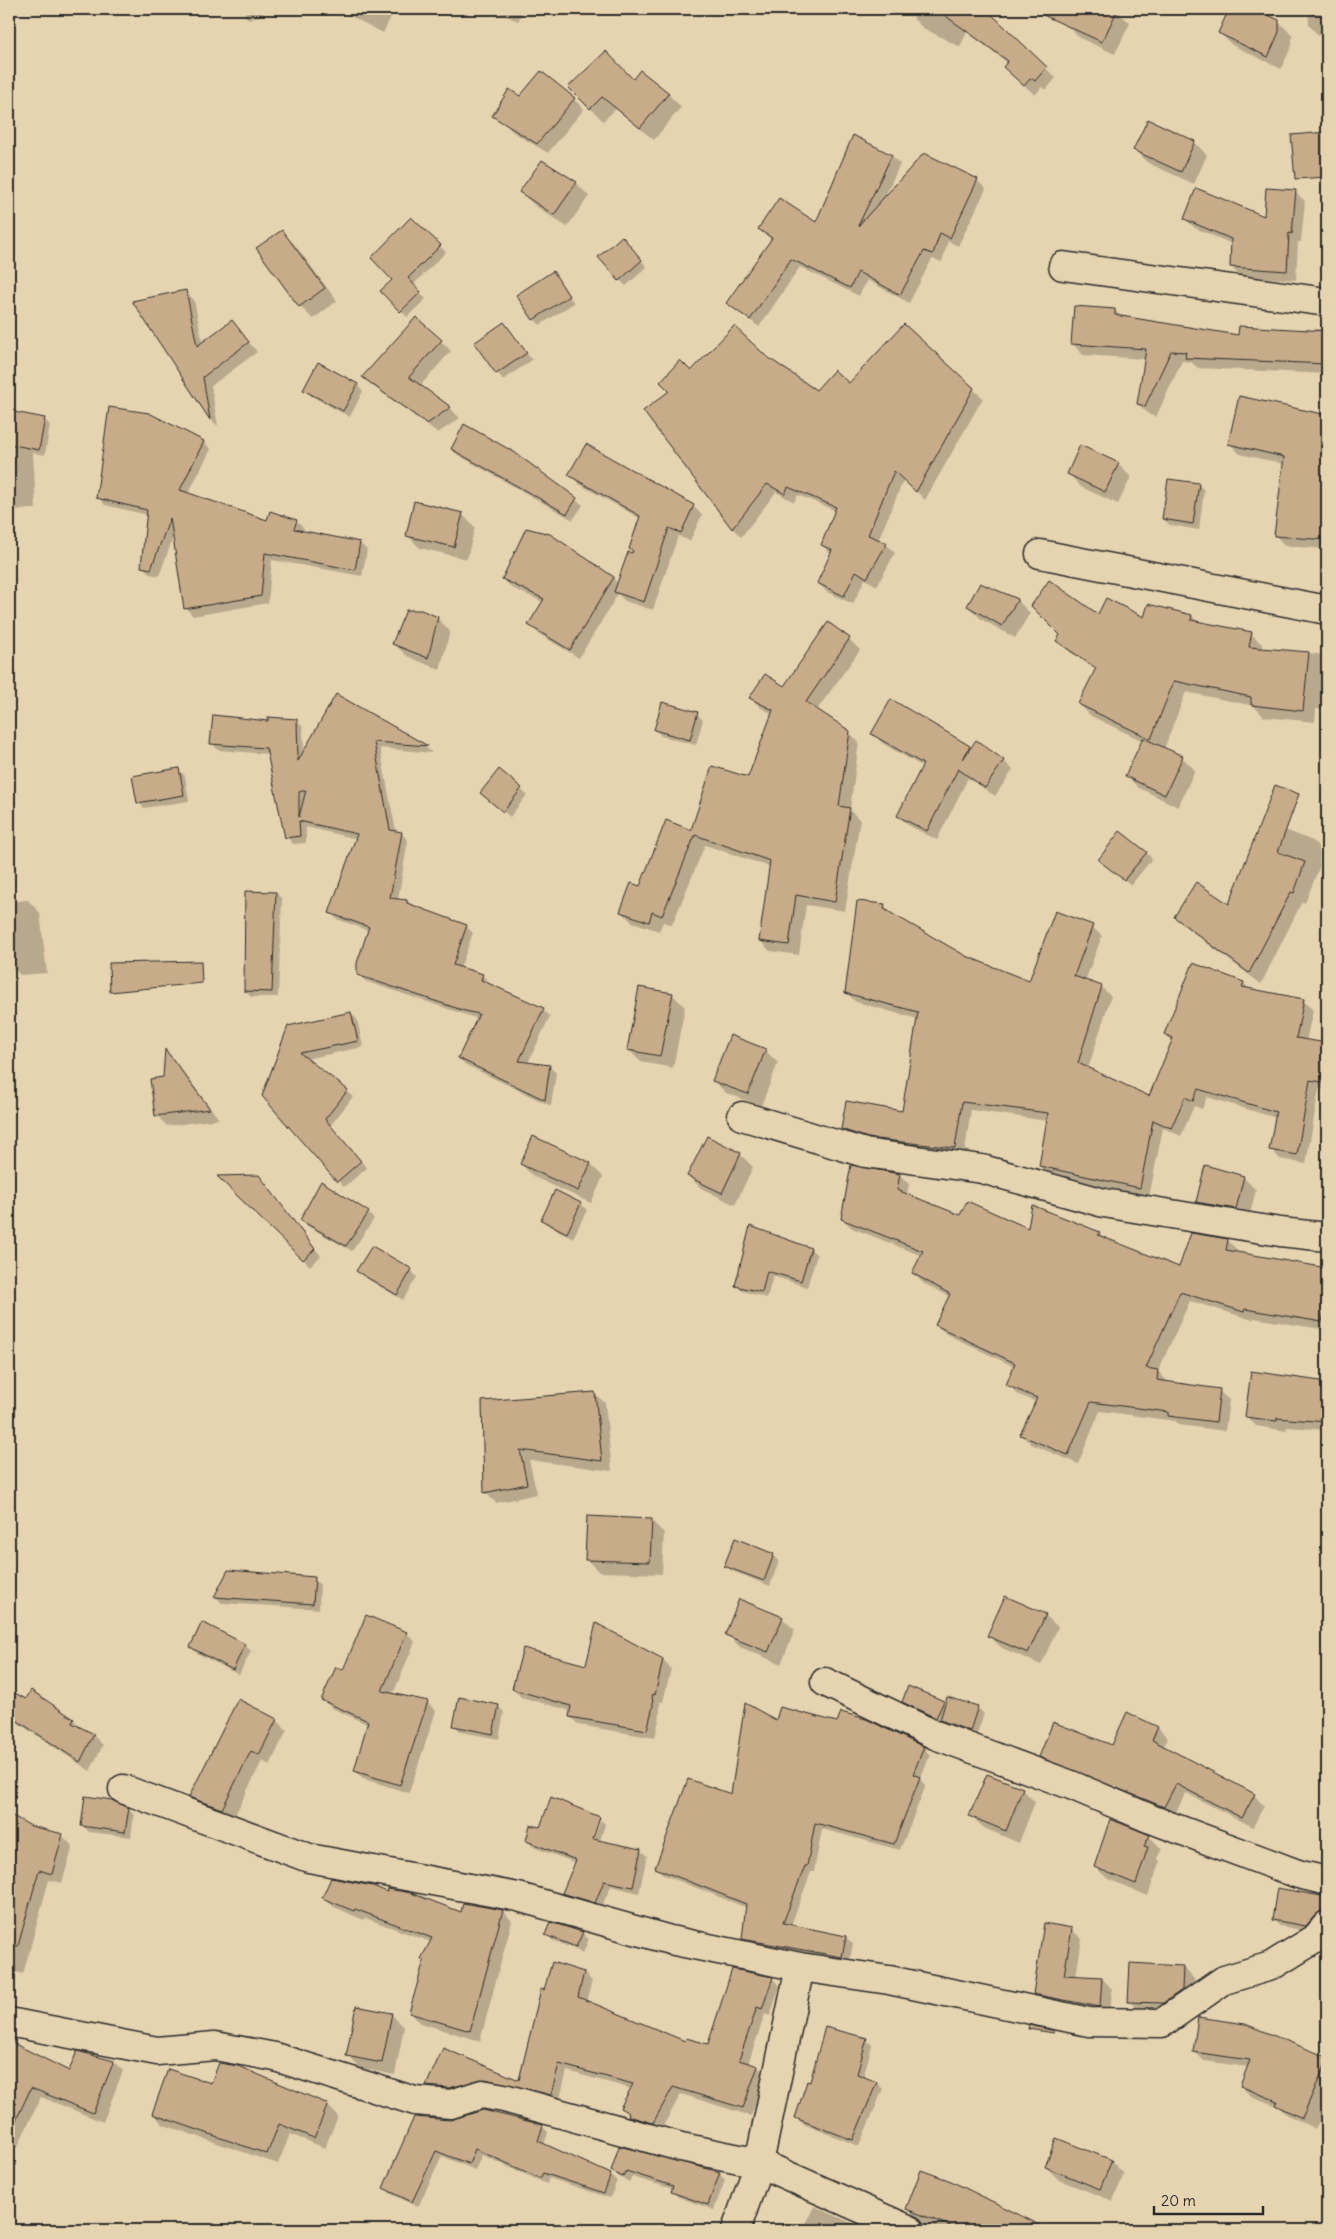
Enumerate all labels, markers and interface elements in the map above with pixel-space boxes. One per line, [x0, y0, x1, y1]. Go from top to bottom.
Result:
scale bar [1154, 2184, 1262, 2216]
text: 20 m [1161, 2191, 1196, 2210]

